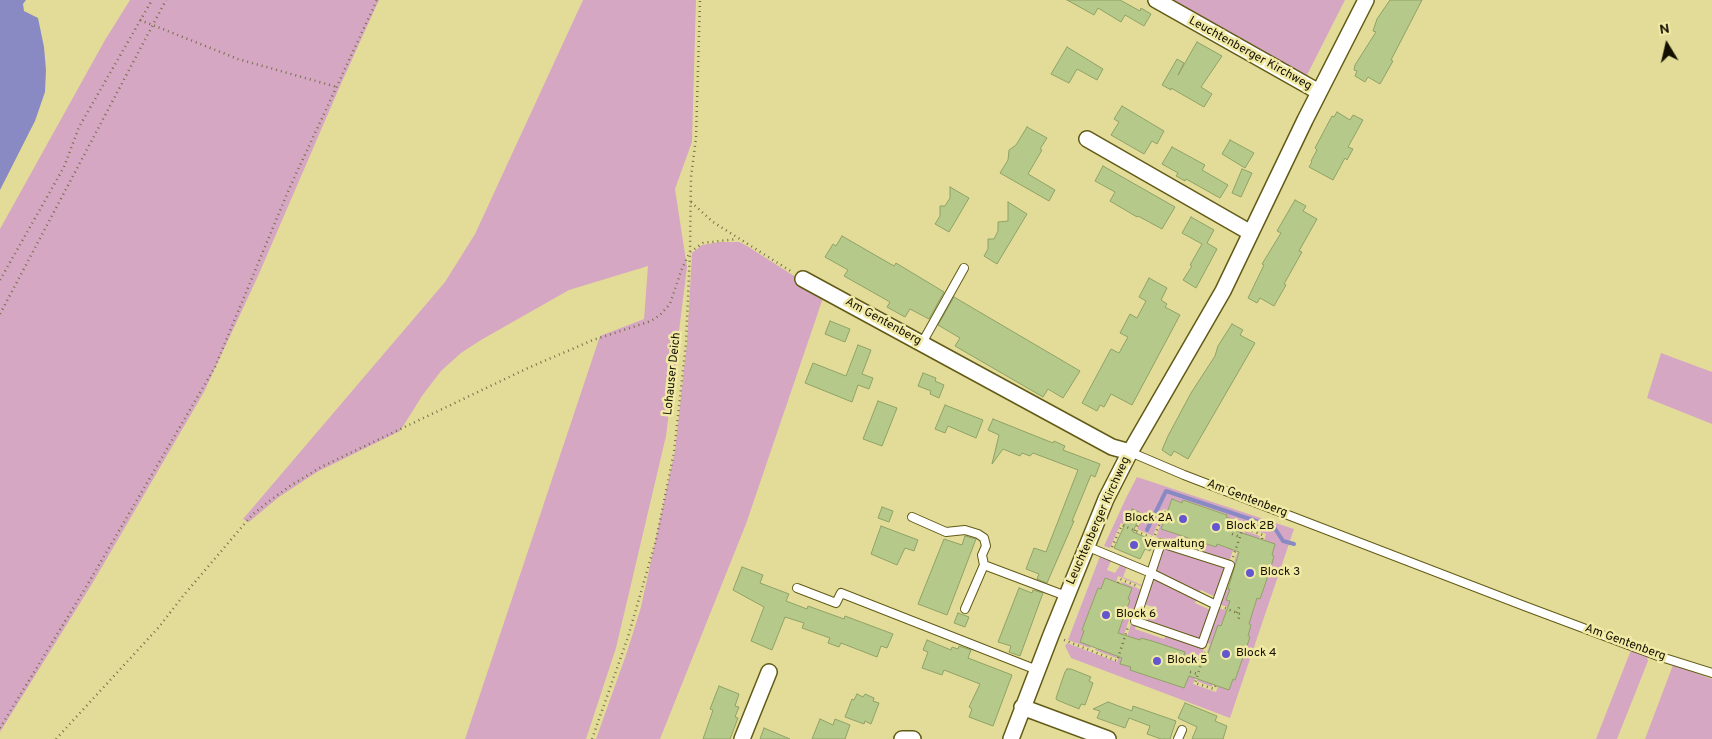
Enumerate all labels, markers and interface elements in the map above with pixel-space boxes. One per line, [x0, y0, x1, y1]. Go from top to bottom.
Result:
street label: Leuchtenberger Kirchweg [1186, 14, 1314, 94]
north arrow [1642, 20, 1692, 70]
text: N [1658, 21, 1671, 39]
street label: Am Gentenberg [842, 295, 924, 349]
street label: Lohauser Deich [661, 332, 685, 416]
street label: Leuchtenberger Kirchweg [1064, 455, 1134, 587]
street label: Am Gentenberg [1205, 477, 1289, 521]
place label: Block 2A [1124, 512, 1173, 526]
marker: Block 2A [1177, 513, 1189, 525]
place label: Block 2B [1226, 520, 1274, 534]
marker: Block 2B [1210, 521, 1222, 533]
place label: Verwaltung [1144, 538, 1205, 552]
marker: Verwaltung [1128, 539, 1140, 551]
place label: Block 3 [1260, 566, 1300, 580]
marker: Block 3 [1244, 567, 1256, 579]
place label: Block 6 [1116, 608, 1156, 622]
marker: Block 6 [1100, 609, 1112, 621]
street label: Am Gentenberg [1583, 622, 1667, 664]
place label: Block 4 [1236, 647, 1277, 661]
marker: Block 4 [1220, 648, 1232, 660]
place label: Block 5 [1167, 654, 1208, 668]
marker: Block 5 [1151, 655, 1163, 667]

